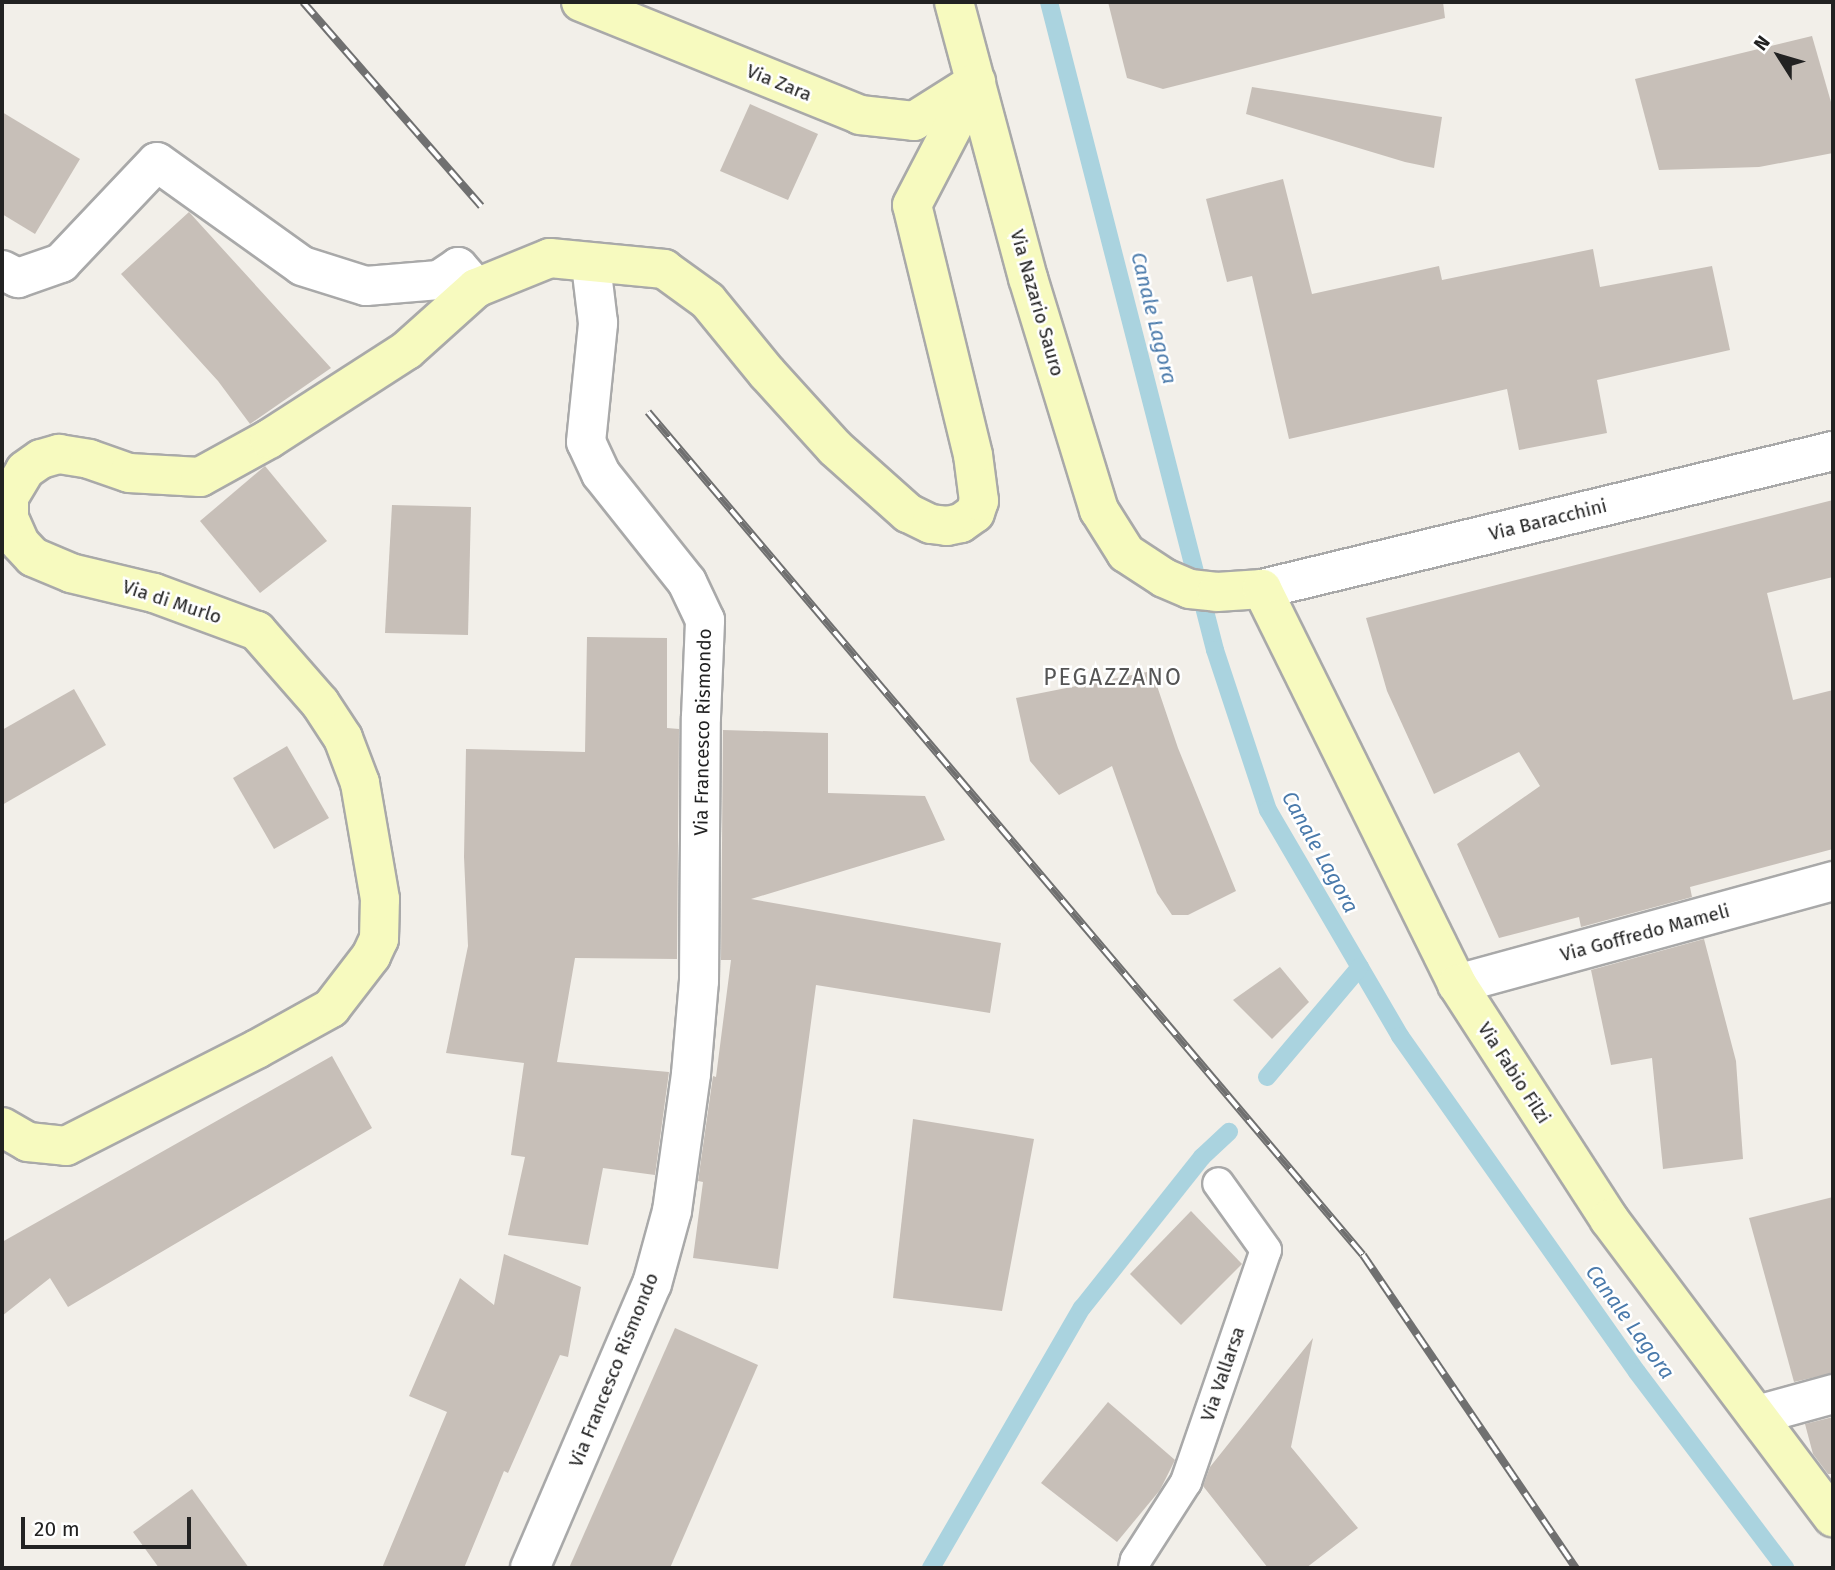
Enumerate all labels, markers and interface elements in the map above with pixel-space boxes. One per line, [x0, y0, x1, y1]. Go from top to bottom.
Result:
north arrow [1744, 21, 1814, 91]
text: N [1749, 31, 1775, 55]
street label: Via Zara [743, 60, 815, 106]
street label: Via Nazario Sauro [1005, 227, 1069, 379]
water label: Canale Lagora [1125, 249, 1183, 387]
street label: Via Baracchini [1487, 494, 1609, 546]
street label: Via di Murlo [120, 575, 224, 629]
street label: Via Francesco Rismondo [690, 628, 716, 836]
district label: PEGAZZANO [1044, 663, 1182, 691]
water label: Canale Lagora [1276, 787, 1364, 917]
street label: Via Goffredo Mameli [1558, 899, 1732, 967]
street label: Via Fabio Filzi [1473, 1018, 1555, 1128]
water label: Canale Lagora [1580, 1260, 1680, 1384]
street label: Via Francesco Rismondo [565, 1270, 663, 1470]
street label: Via Vallarsa [1196, 1324, 1250, 1424]
scale bar [24, 1504, 194, 1548]
text: 20 m [34, 1516, 80, 1542]

